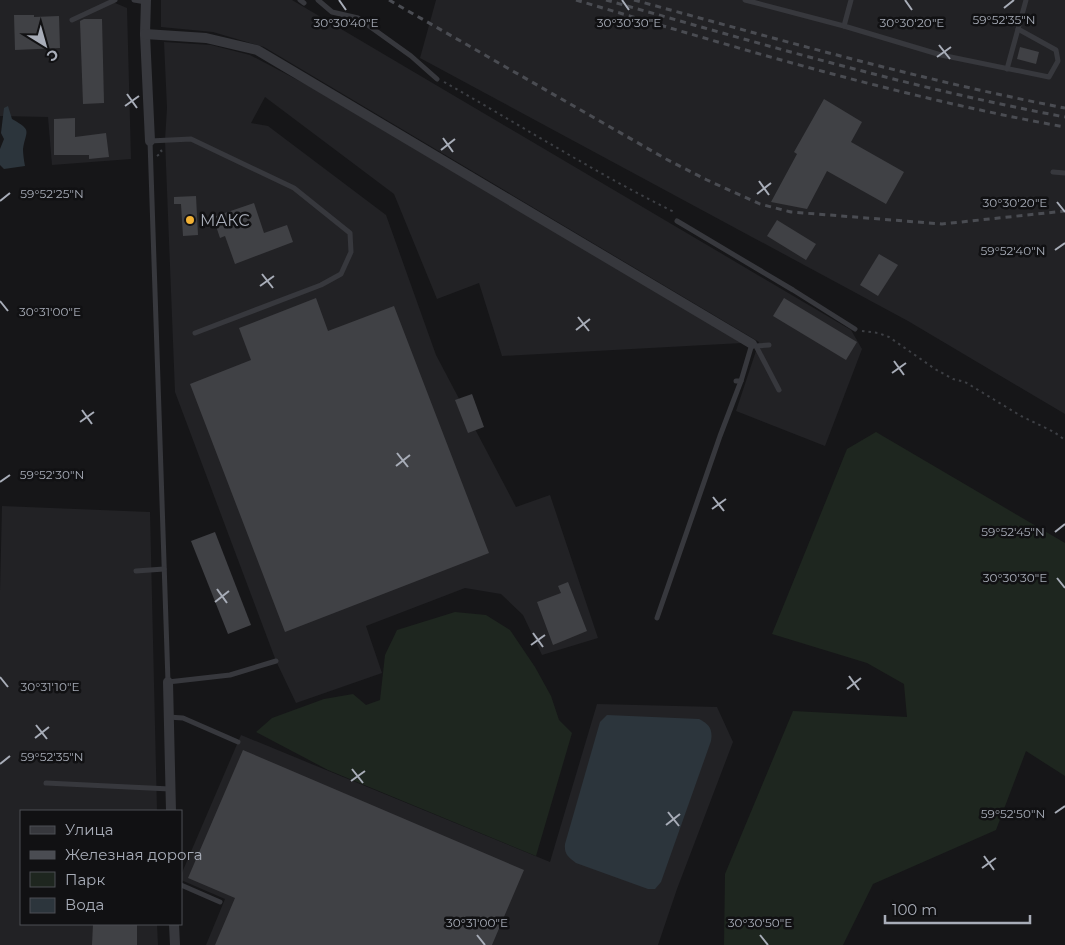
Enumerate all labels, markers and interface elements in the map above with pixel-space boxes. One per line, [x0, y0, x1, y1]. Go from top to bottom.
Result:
text: 59°52'35"N [972, 12, 1036, 27]
text: 30°30'40"E [313, 15, 379, 30]
text: 30°30'30"E [597, 15, 661, 30]
text: 30°30'20"E [880, 15, 944, 30]
north arrow [20, 20, 70, 70]
text: С [43, 45, 62, 66]
text: 59°52'25"N [20, 186, 84, 201]
text: 30°30'20"E [983, 195, 1047, 210]
place label: МАКС [200, 211, 250, 230]
marker: МАКС [184, 214, 196, 226]
text: 59°52'40"N [981, 243, 1045, 258]
text: 30°31'00"E [19, 304, 81, 319]
text: 59°52'30"N [20, 467, 84, 482]
text: 59°52'45"N [981, 524, 1045, 539]
text: 30°30'30"E [983, 570, 1047, 585]
text: 30°31'10"E [21, 679, 79, 694]
text: 59°52'35"N [20, 749, 84, 764]
text: 59°52'50"N [981, 806, 1045, 821]
legend [20, 810, 182, 925]
text: Улица [65, 820, 113, 839]
text: Железная дорога [65, 845, 202, 864]
text: Парк [65, 870, 105, 889]
scale bar [885, 892, 1030, 924]
text: Вода [65, 895, 104, 914]
text: 100 m [892, 900, 937, 919]
text: 30°31'00"E [446, 915, 508, 930]
text: 30°30'50"E [728, 915, 792, 930]

